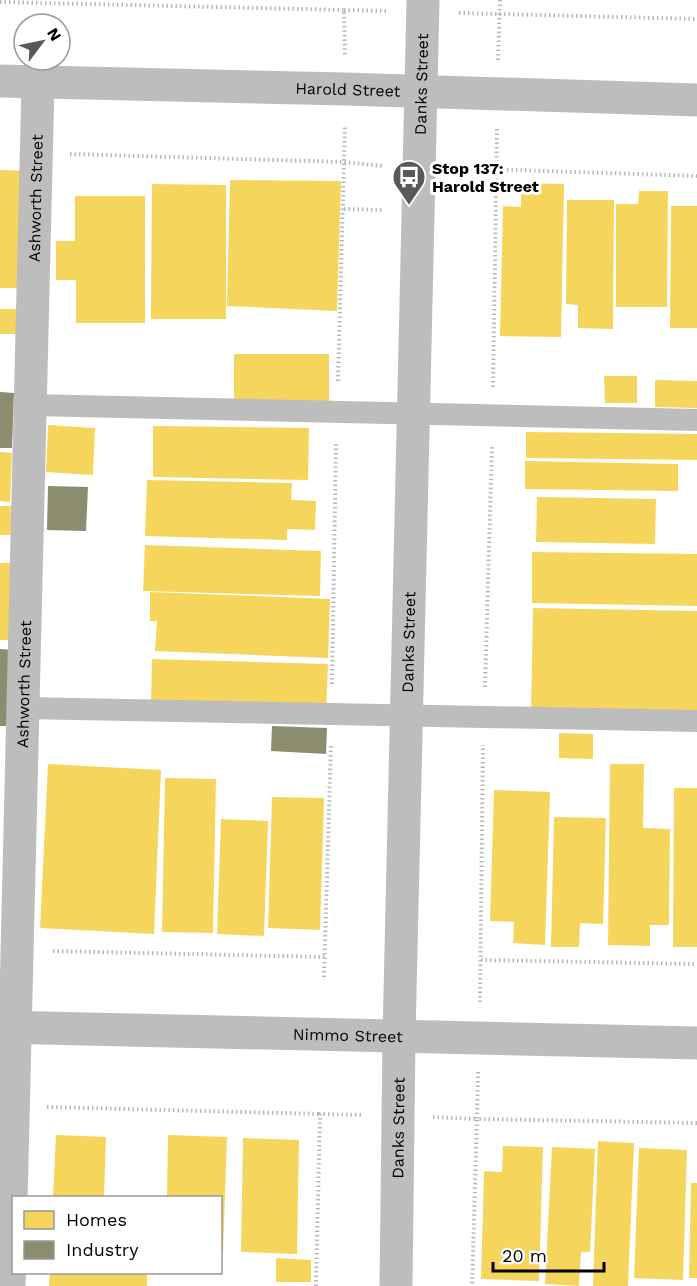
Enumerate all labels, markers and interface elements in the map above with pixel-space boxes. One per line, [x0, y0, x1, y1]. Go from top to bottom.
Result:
north arrow [12, 12, 72, 72]
text: N [43, 24, 65, 44]
street label: Danks Street [411, 33, 432, 135]
street label: Harold Street [295, 79, 401, 101]
street label: Ashworth Street [25, 134, 47, 262]
bus stop icon: Stop 137: Harold Street [391, 159, 427, 206]
place label: Stop 137: Harold Street [432, 159, 539, 196]
street label: Danks Street [398, 591, 419, 693]
street label: Ashworth Street [13, 620, 35, 748]
street label: Nimmo Street [293, 1025, 403, 1046]
street label: Danks Street [388, 1077, 409, 1179]
legend [12, 1196, 222, 1274]
text: Homes [66, 1209, 127, 1230]
scale bar [493, 1235, 604, 1273]
text: Industry [66, 1239, 139, 1260]
text: 20 m [502, 1245, 547, 1266]

